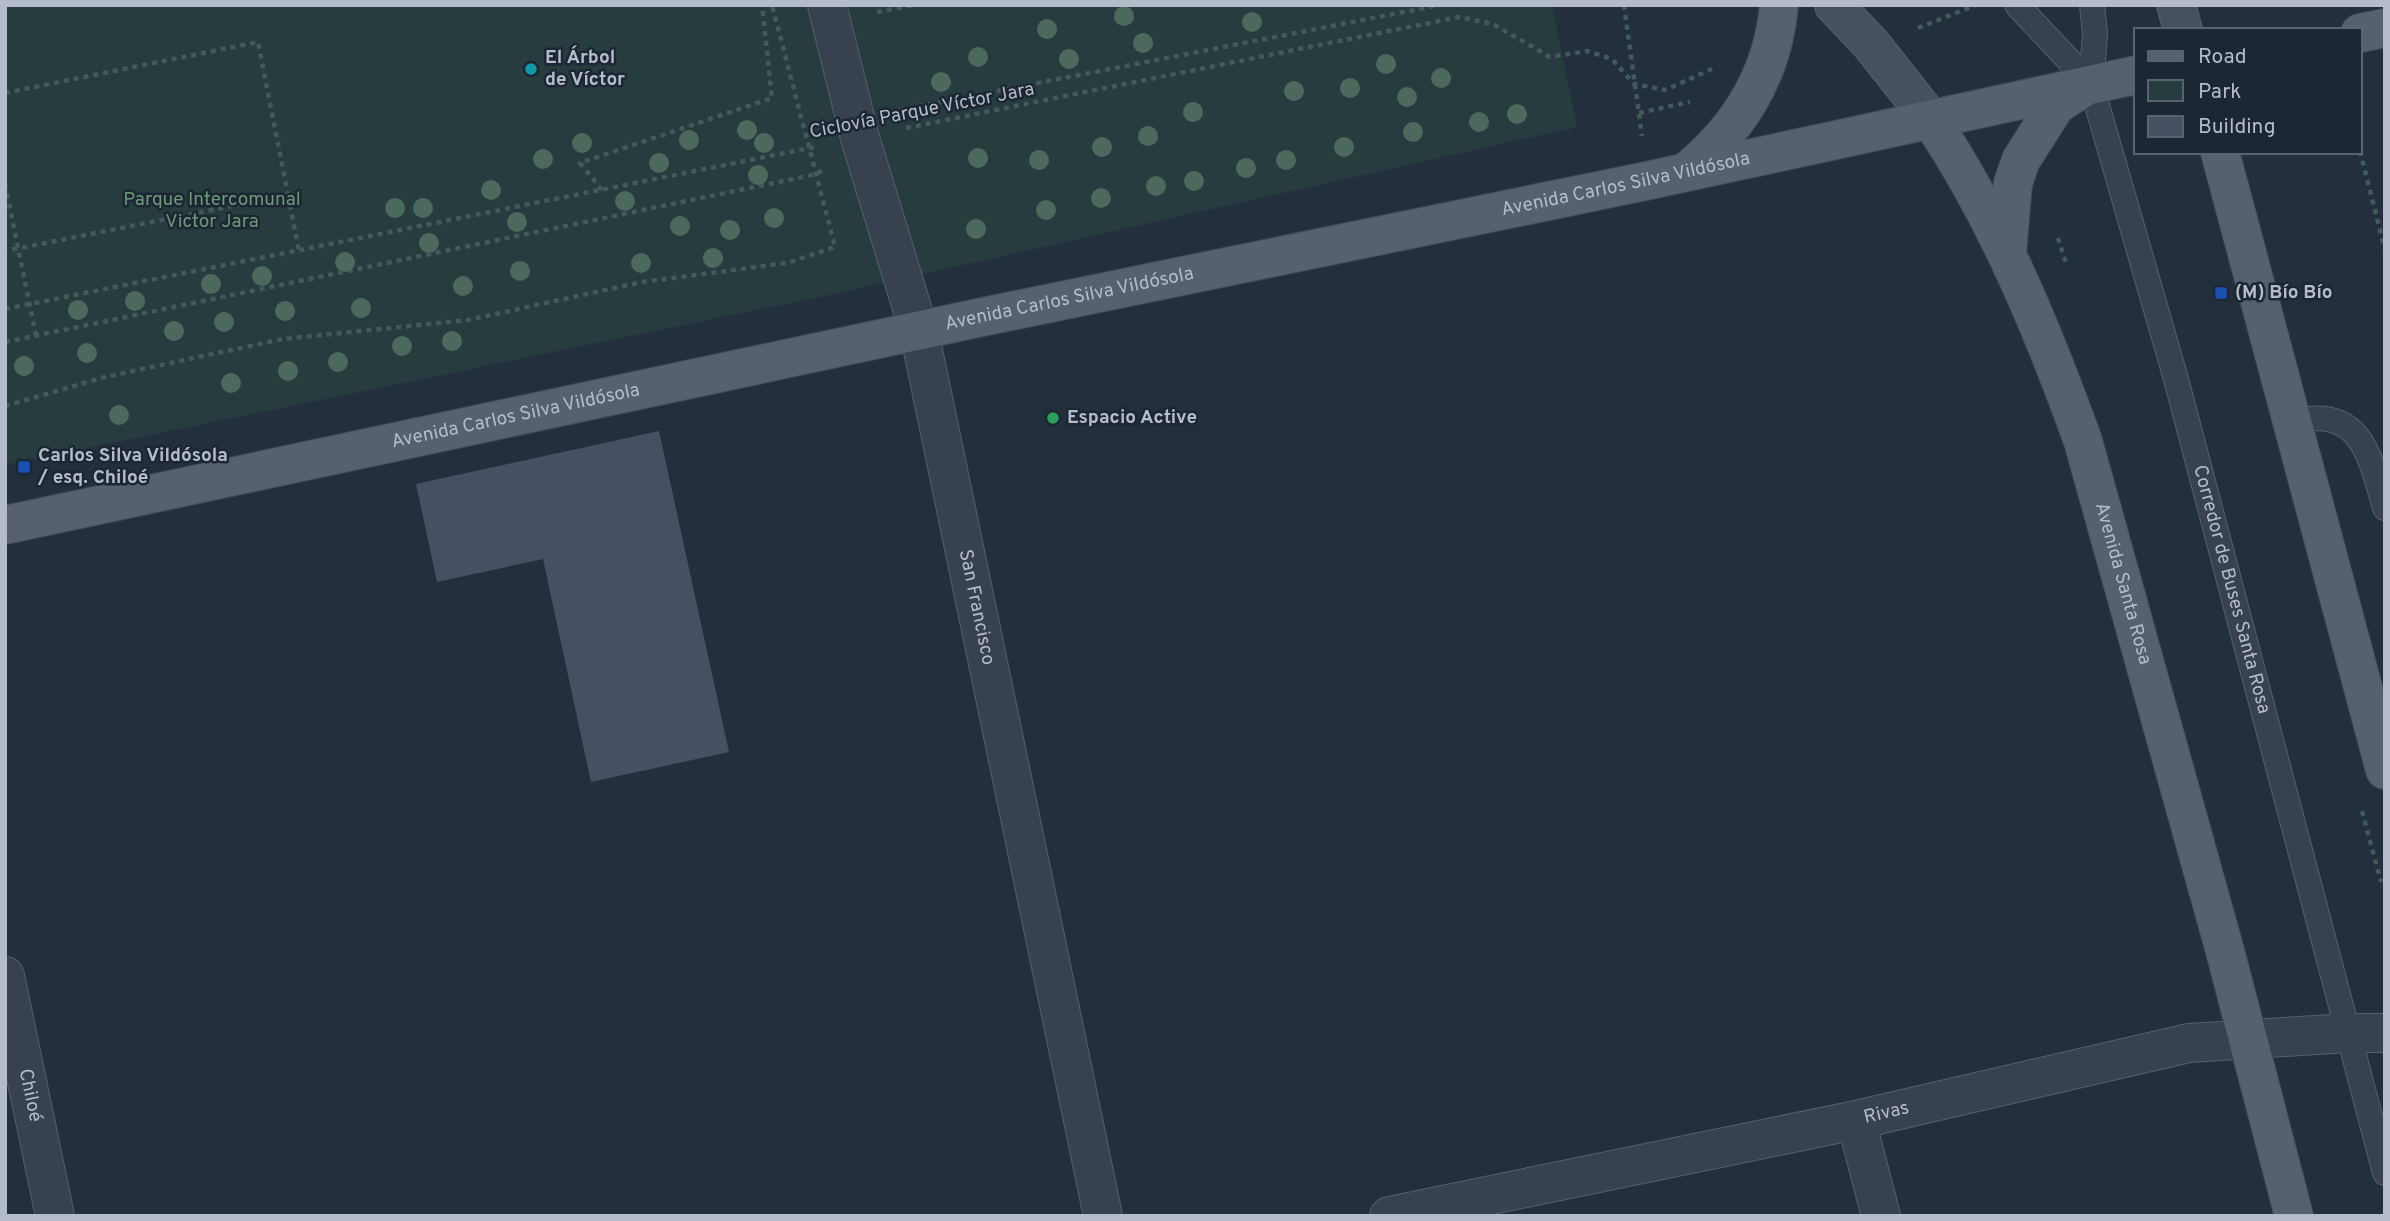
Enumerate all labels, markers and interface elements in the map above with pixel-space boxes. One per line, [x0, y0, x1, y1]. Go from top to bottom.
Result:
legend [2134, 28, 2362, 154]
text: Road [2198, 44, 2247, 71]
place label: El Árbol de Víctor [545, 45, 625, 92]
marker: El Árbol de Víctor [523, 61, 539, 77]
street label: Ciclovía Parque Víctor Jara [808, 77, 1036, 145]
text: Park [2198, 79, 2241, 106]
text: Building [2198, 114, 2276, 141]
street label: Avenida Carlos Silva Vildósola [1499, 147, 1752, 222]
park label: Parque Intercomunal Victor Jara [123, 188, 301, 234]
street label: Avenida Carlos Silva Vildósola [943, 262, 1196, 337]
place label: (M) Bío Bío [2235, 281, 2333, 305]
marker: (M) Bío Bío [2213, 285, 2229, 301]
street label: Avenida Carlos Silva Vildósola [389, 378, 642, 454]
place label: Espacio Active [1067, 406, 1197, 430]
marker: Espacio Active [1045, 410, 1061, 426]
place label: Carlos Silva Vildósola / esq. Chiloé [37, 444, 228, 490]
marker: Carlos Silva Vildósola / esq. Chiloé [16, 459, 32, 475]
street label: Corredor de Buses Santa Rosa [2187, 462, 2276, 717]
street label: Avenida Santa Rosa [2089, 500, 2157, 667]
street label: San Francisco [953, 547, 1000, 667]
street label: Chiloé [13, 1067, 47, 1124]
street label: Rivas [1861, 1096, 1911, 1130]

